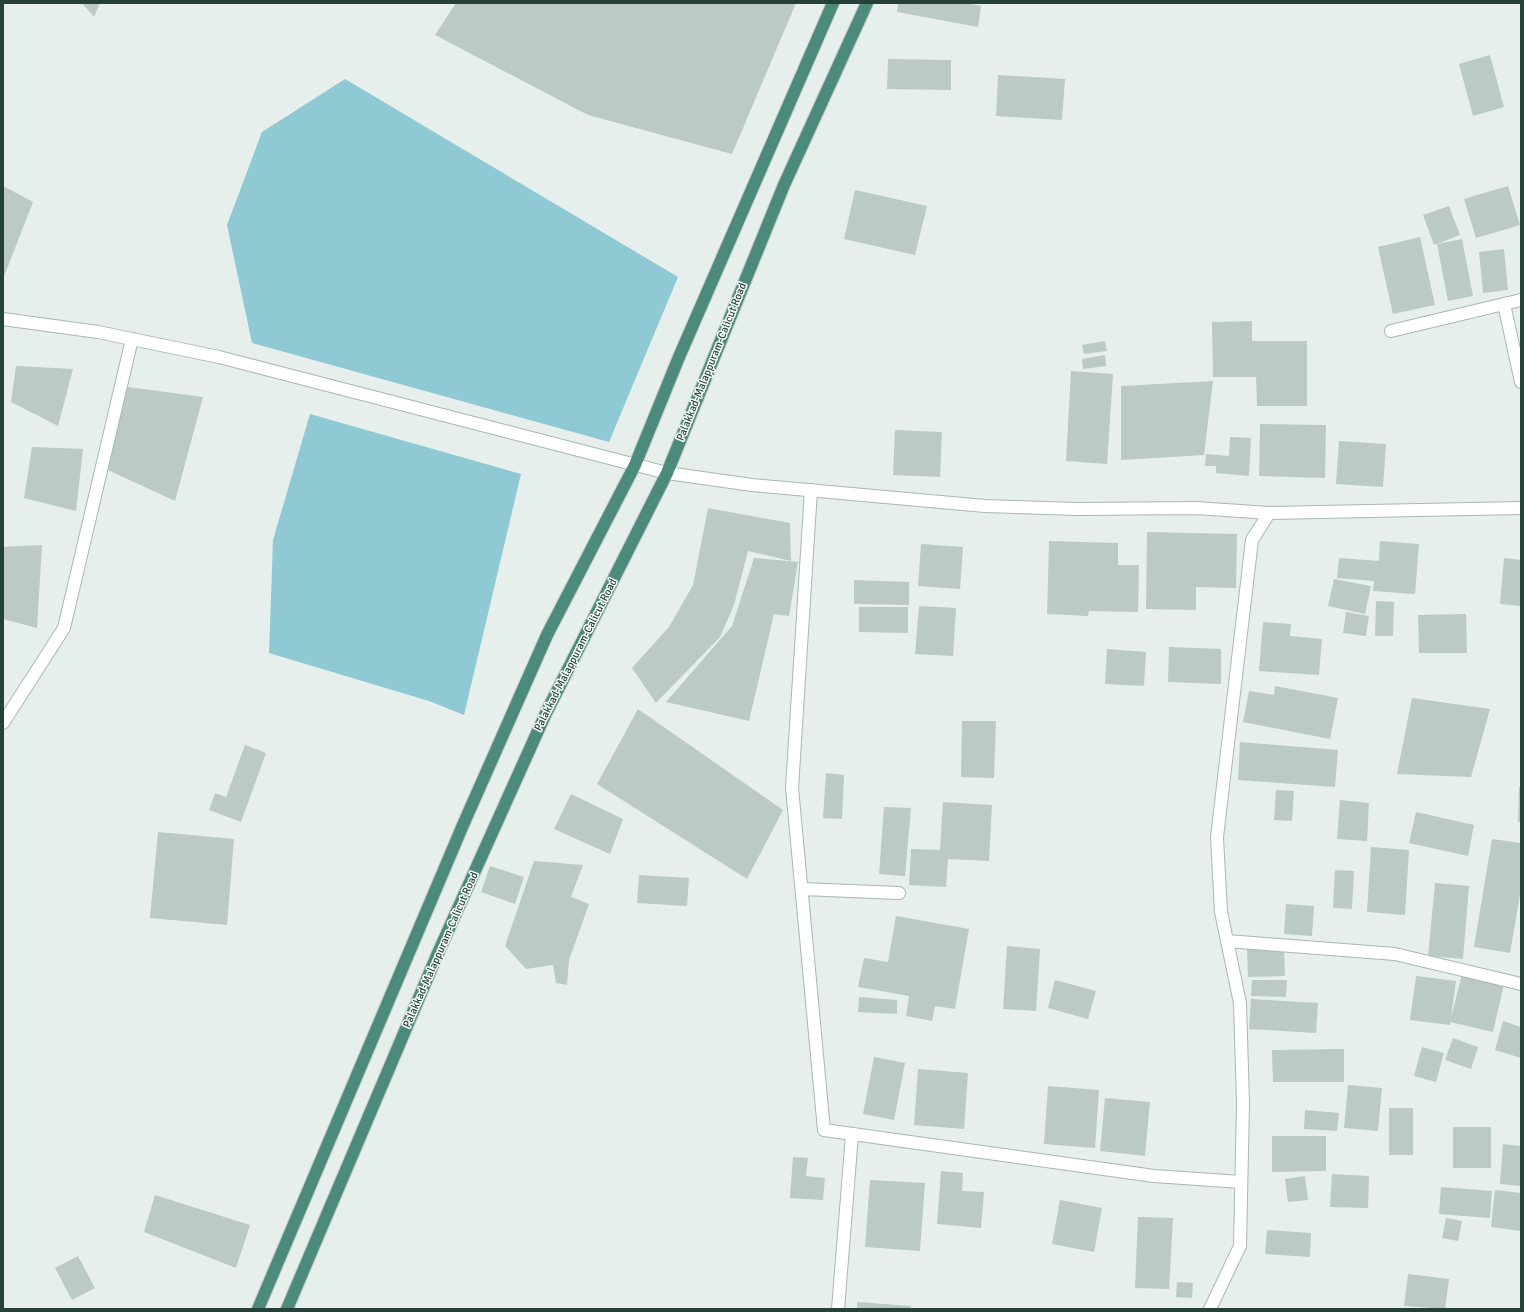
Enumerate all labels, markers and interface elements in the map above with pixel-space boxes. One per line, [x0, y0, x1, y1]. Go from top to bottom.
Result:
street label: Palakkad-Malappuram-Calicut Road [674, 281, 750, 443]
street label: Palakkad-Malappuram-Calicut Road [532, 577, 620, 733]
street label: Palakkad-Malappuram-Calicut Road [401, 870, 481, 1030]

